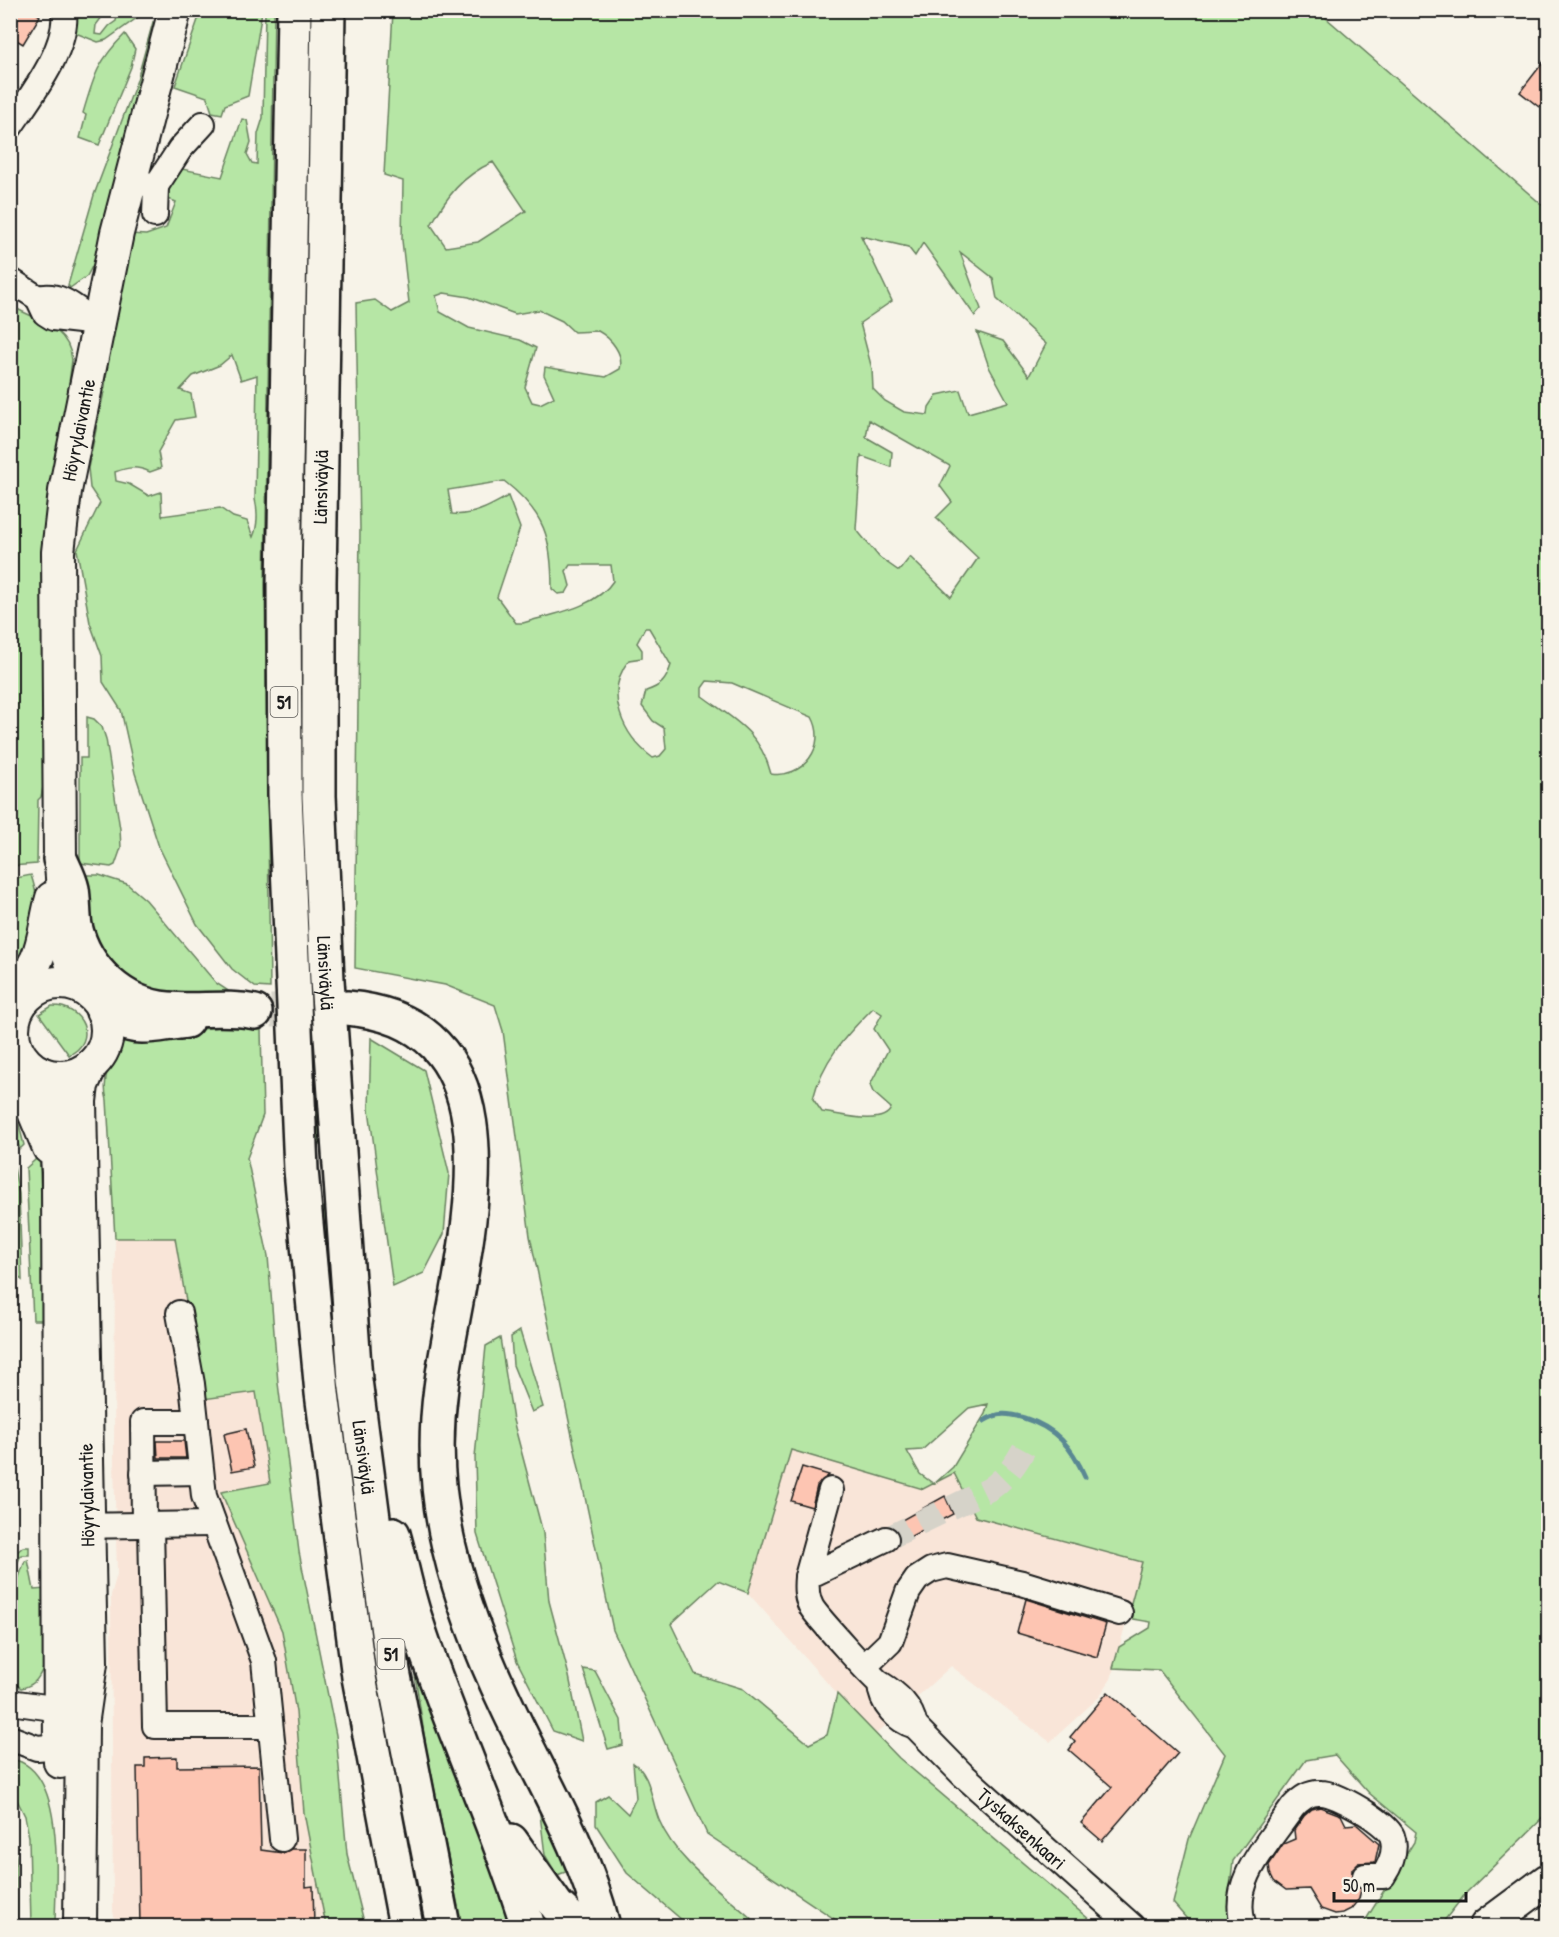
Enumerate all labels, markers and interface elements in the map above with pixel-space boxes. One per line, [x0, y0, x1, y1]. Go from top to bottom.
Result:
street label: Höyrylaivantie [54, 376, 101, 483]
street label: Länsiväylä [306, 450, 334, 524]
road number: 51 [270, 687, 298, 717]
street label: Länsiväylä [312, 935, 343, 1011]
street label: Länsiväylä [347, 1419, 383, 1496]
street label: Höyrylaivantie [72, 1443, 100, 1547]
road number: 51 [378, 1639, 404, 1669]
street label: Tyskaksenkaari [972, 1781, 1073, 1875]
scale bar [1334, 1865, 1466, 1903]
text: 50 m [1343, 1873, 1375, 1898]

